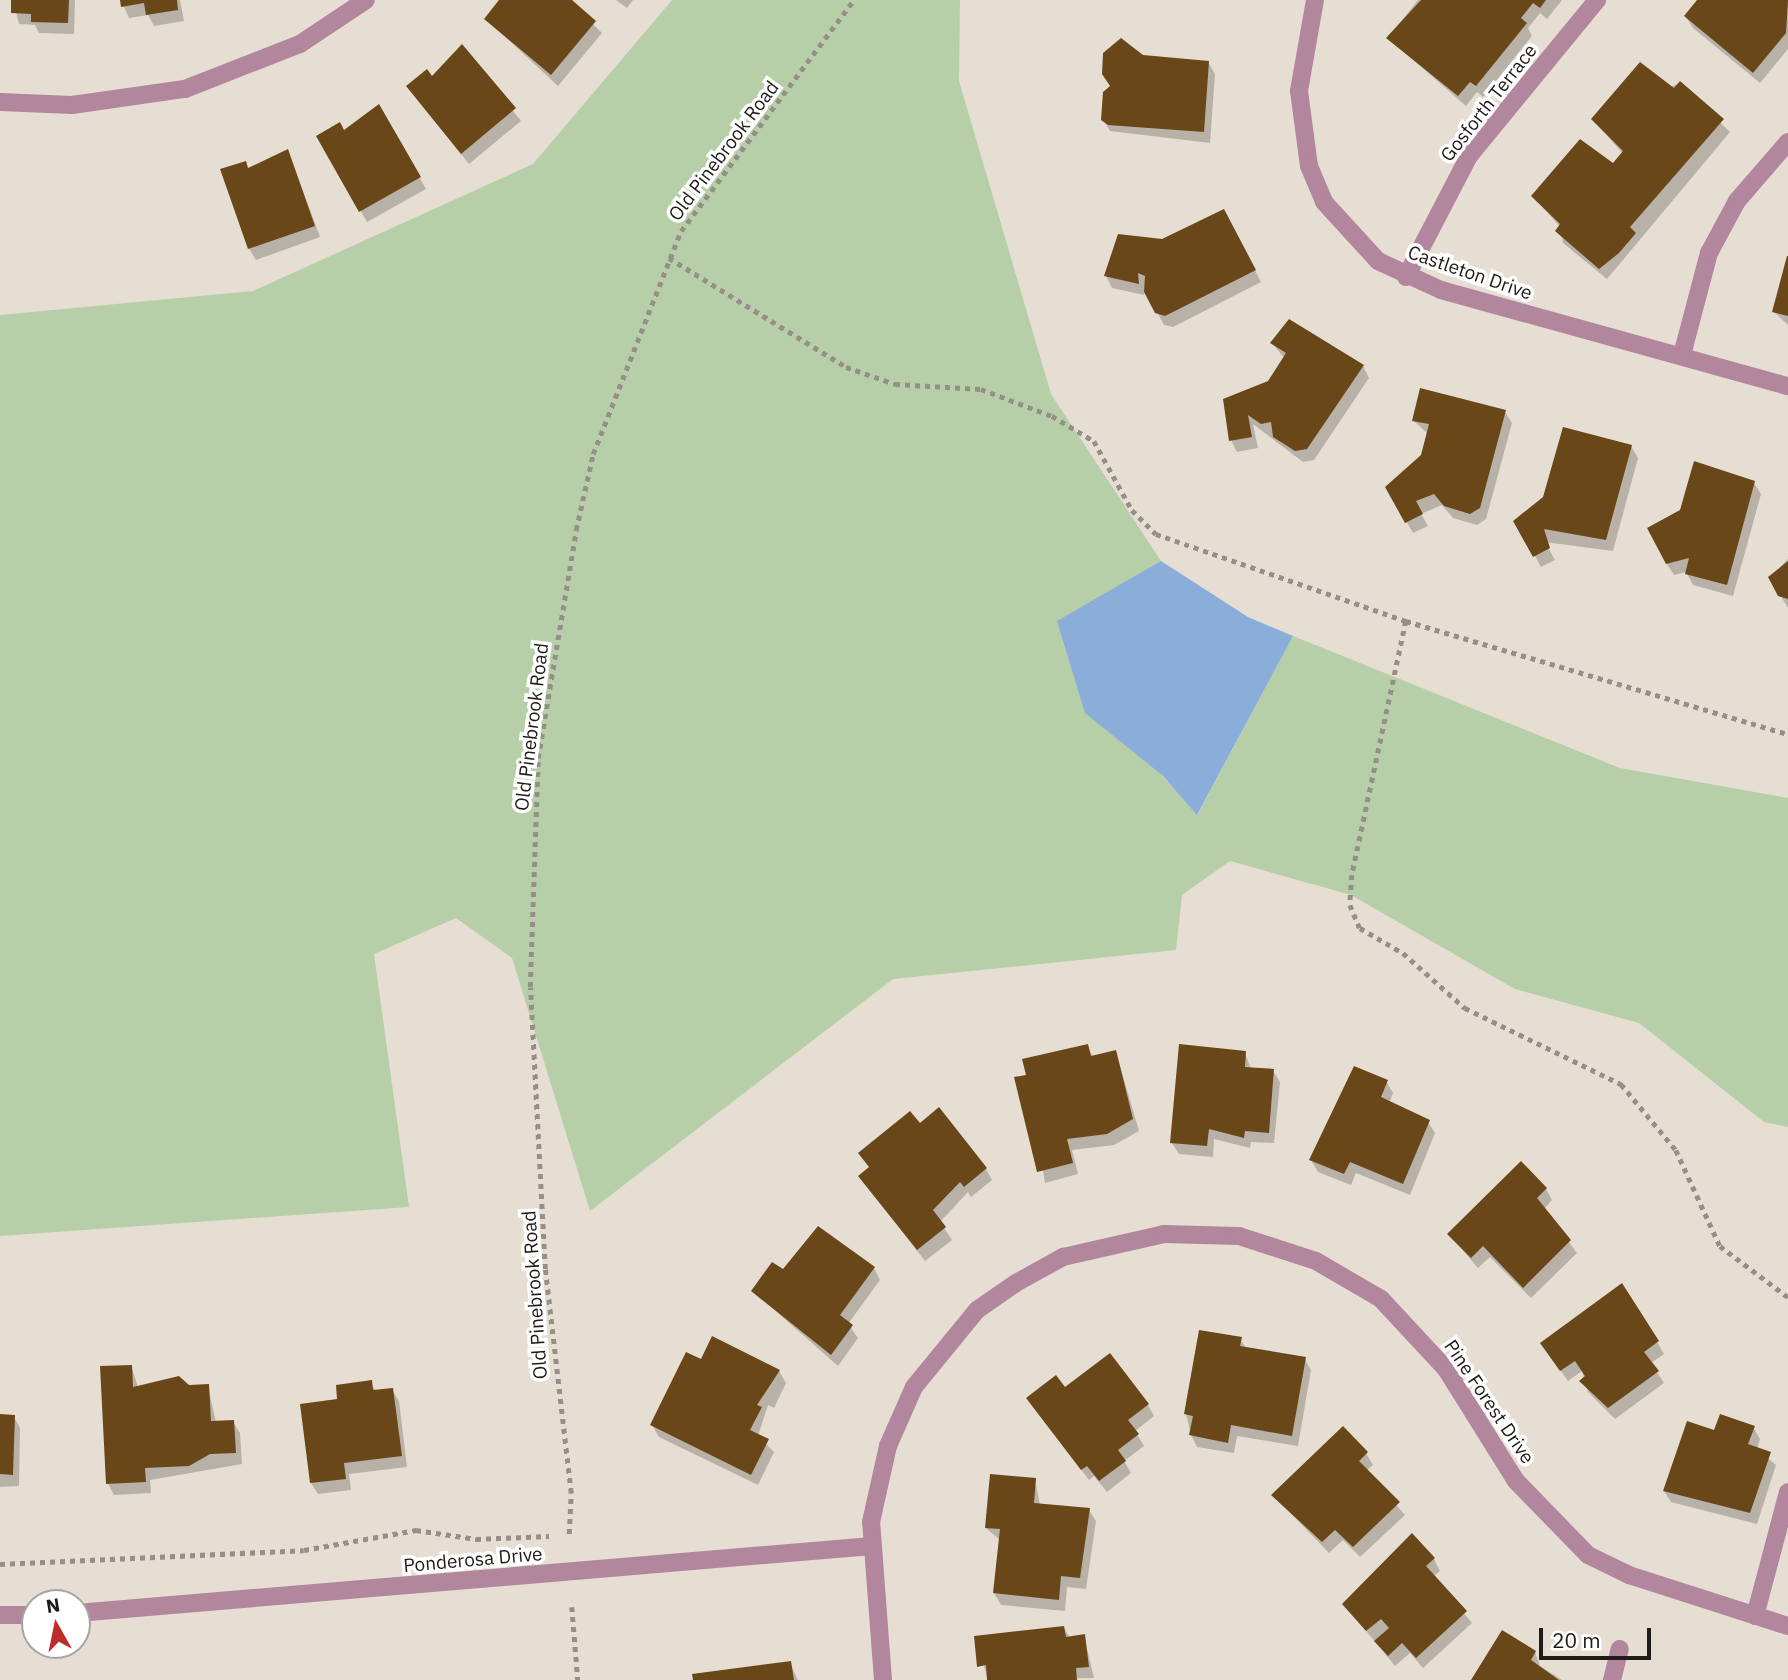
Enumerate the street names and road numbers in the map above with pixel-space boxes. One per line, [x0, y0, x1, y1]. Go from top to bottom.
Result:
street label: Gosforth Terrace [1436, 40, 1542, 166]
street label: Old Pinebrook Road [664, 77, 784, 225]
street label: Castleton Drive [1405, 241, 1535, 305]
street label: Old Pinebrook Road [510, 642, 554, 812]
street label: Old Pinebrook Road [518, 1210, 552, 1380]
street label: Pine Forest Drive [1439, 1336, 1539, 1468]
street label: Ponderosa Drive [403, 1543, 543, 1577]

